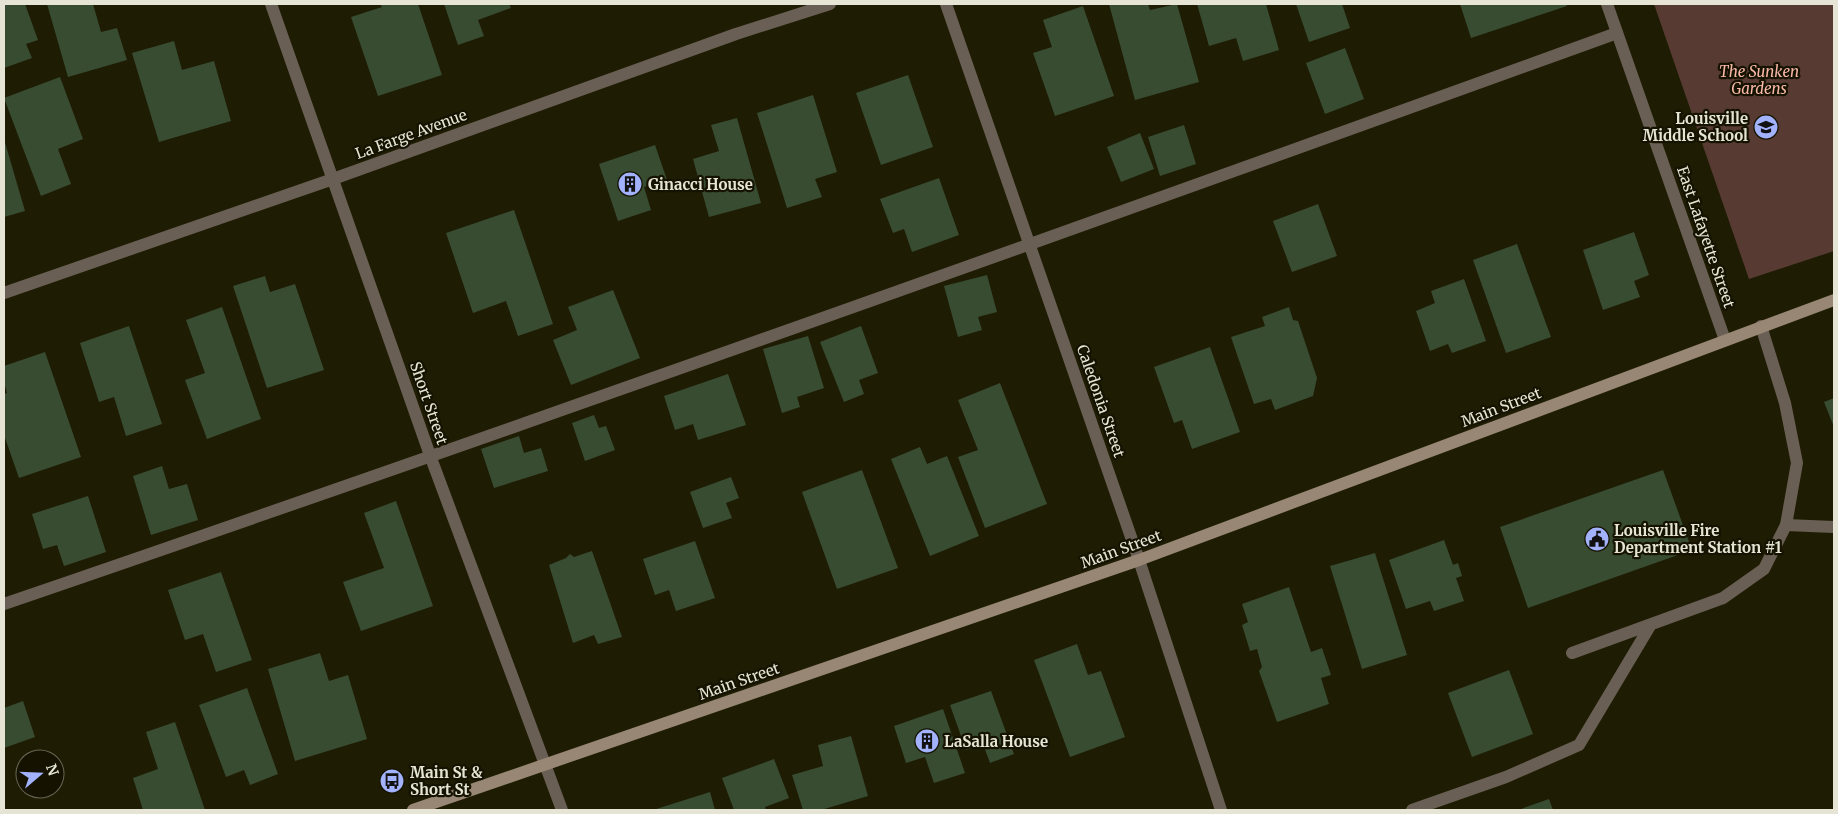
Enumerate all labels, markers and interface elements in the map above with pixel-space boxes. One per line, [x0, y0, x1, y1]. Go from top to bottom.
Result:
park label: The Sunken Gardens [1719, 62, 1799, 98]
street label: La Farge Avenue [353, 105, 470, 163]
place label: Louisville Middle School [1643, 109, 1748, 145]
school or university icon: Louisville Middle School [1753, 114, 1779, 140]
street label: East Lafayette Street [1673, 164, 1739, 310]
building icon: Ginacci House [617, 171, 643, 197]
place label: Ginacci House [648, 175, 753, 194]
street label: Caledonia Street [1073, 342, 1129, 460]
street label: Short Street [406, 359, 452, 447]
street label: Main Street [1458, 383, 1544, 431]
place label: Louisville Fire Department Station #1 [1614, 521, 1782, 557]
street label: Main Street [1078, 526, 1164, 572]
public building icon: Louisville Fire Department Station #1 [1584, 526, 1610, 552]
street label: Main Street [696, 658, 782, 704]
building icon: LaSalla House [914, 728, 940, 754]
place label: LaSalla House [944, 732, 1048, 751]
north arrow [15, 749, 65, 799]
text: N [42, 762, 63, 778]
place label: Main St & Short St [410, 763, 483, 799]
bus stop icon: Main St & Short St [379, 768, 405, 794]

